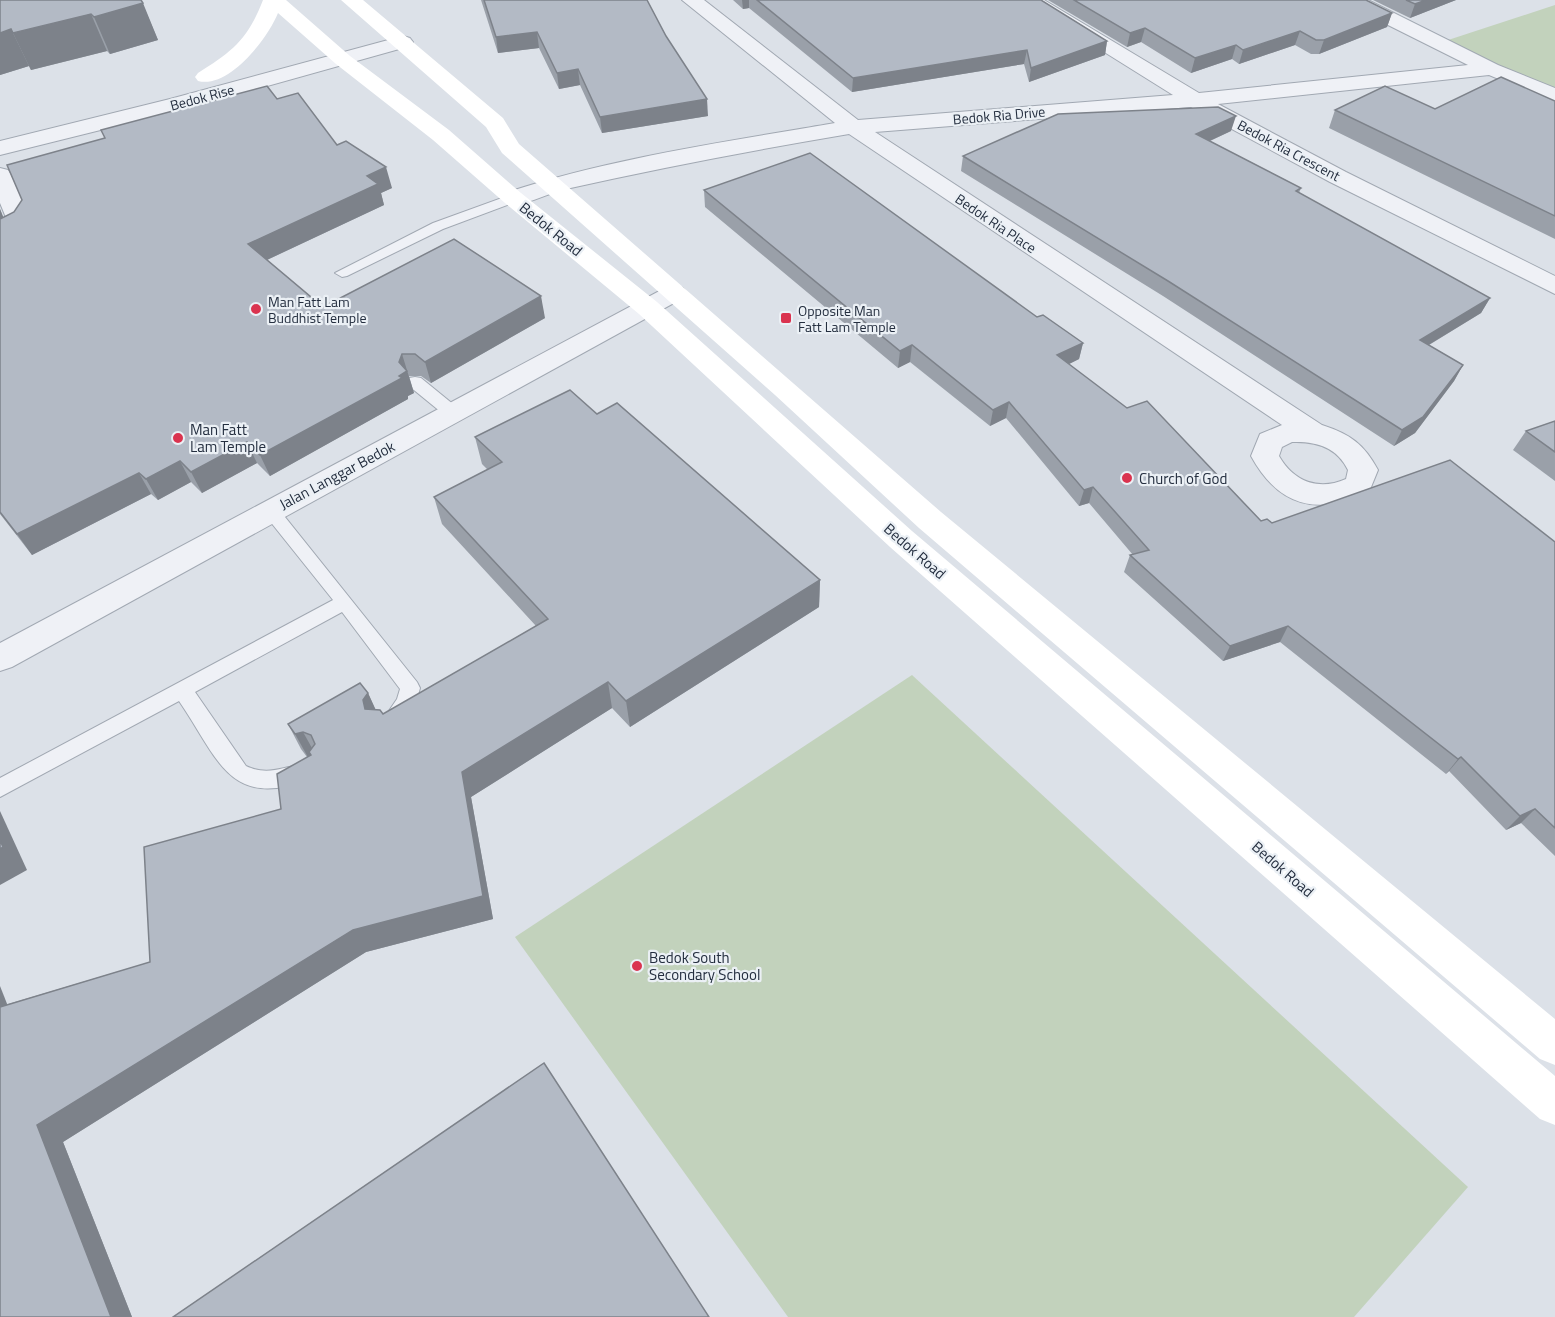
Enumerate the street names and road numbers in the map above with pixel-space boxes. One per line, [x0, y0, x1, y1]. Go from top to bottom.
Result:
street label: Bedok Rise [168, 78, 236, 116]
street label: Bedok Ria Drive [952, 101, 1046, 129]
street label: Bedok Ria Crescent [1234, 114, 1344, 186]
street label: Bedok Ria Place [951, 188, 1041, 258]
street label: Bedok Road [514, 196, 588, 262]
street label: Jalan Langgar Bedok [275, 435, 399, 515]
street label: Bedok Road [879, 518, 951, 584]
street label: Bedok Road [1247, 836, 1319, 902]

